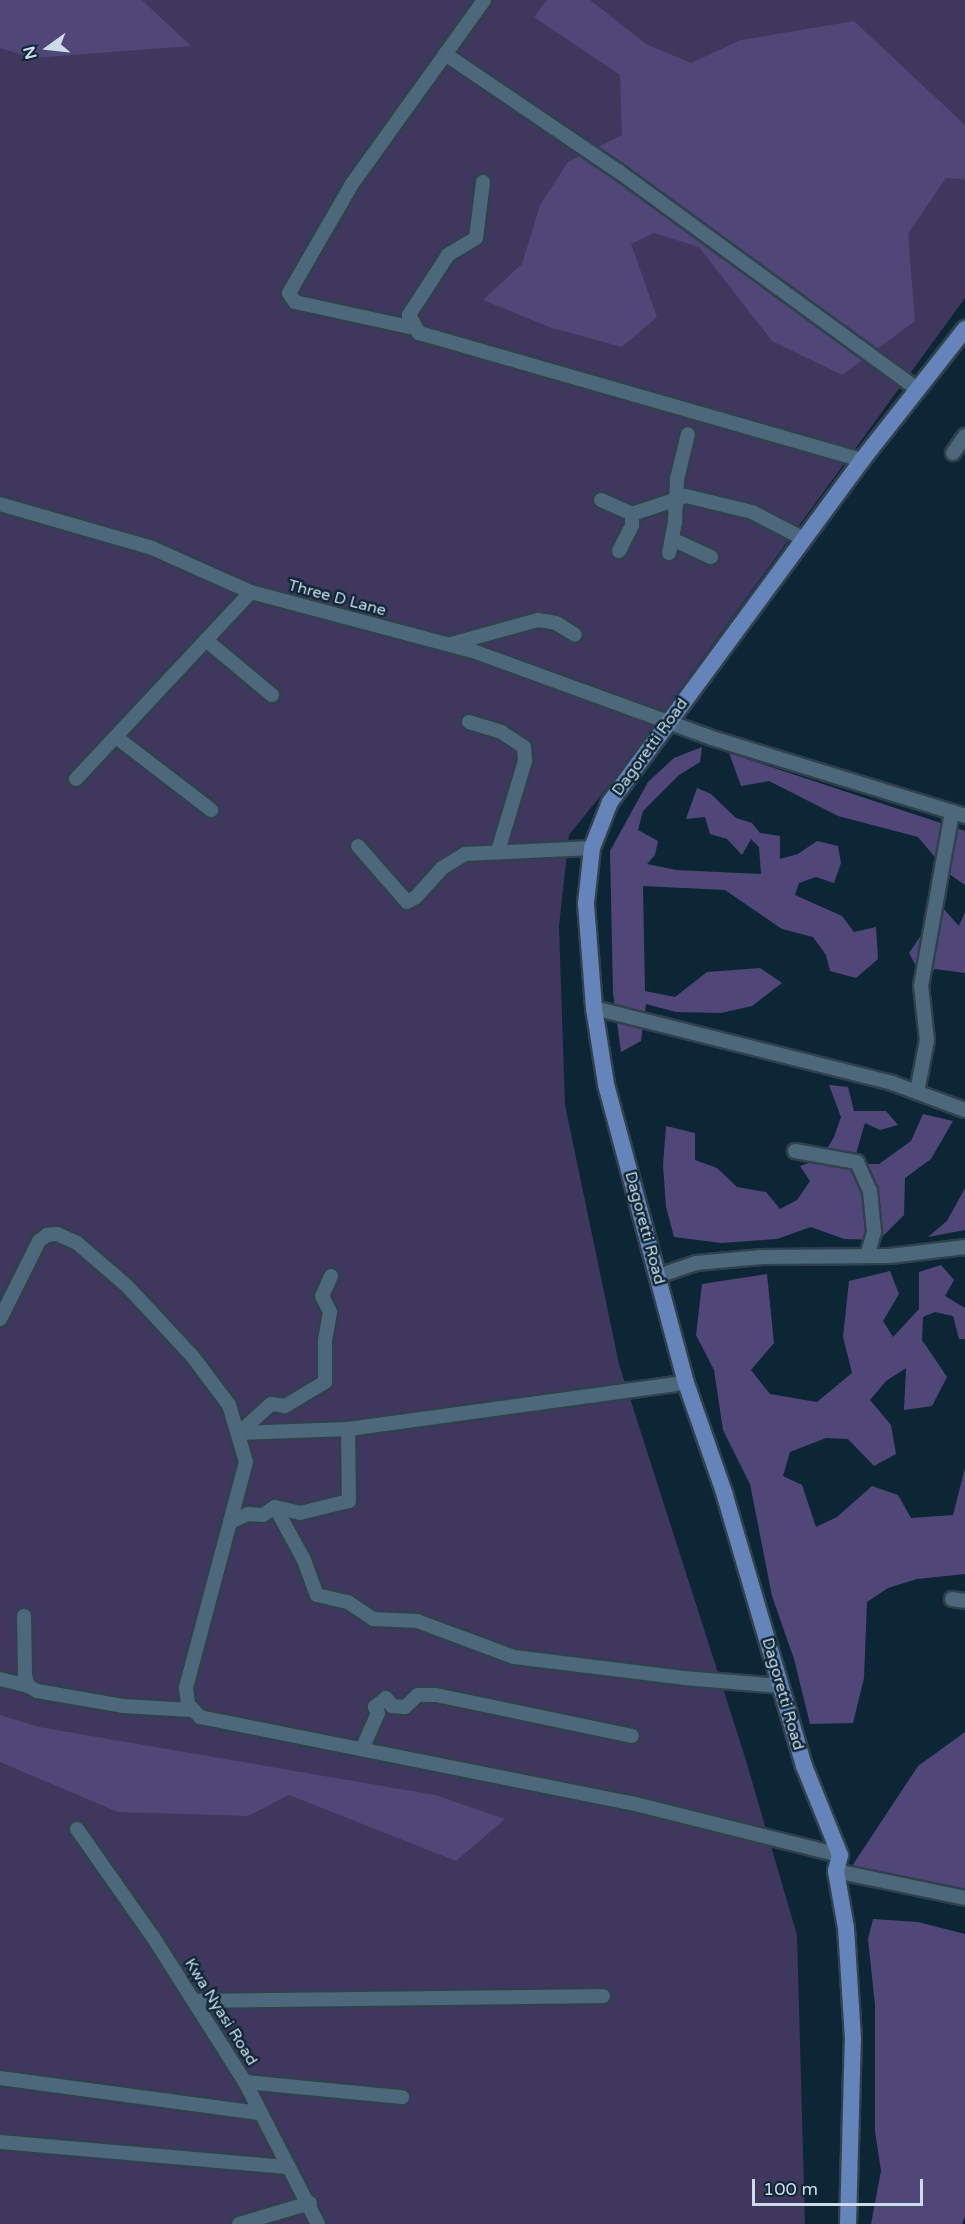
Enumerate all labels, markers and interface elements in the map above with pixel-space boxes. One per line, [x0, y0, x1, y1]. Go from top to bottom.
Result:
north arrow [18, 18, 78, 78]
text: N [19, 44, 42, 61]
street label: Three D Lane [286, 576, 388, 620]
street label: Dagoretti Road [608, 694, 692, 800]
street label: Dagoretti Road [621, 1169, 669, 1287]
street label: Dagoretti Road [758, 1636, 808, 1752]
street label: Kwa Nyasi Road [180, 1955, 262, 2069]
scale bar [755, 2167, 926, 2205]
text: 100 m [763, 2178, 818, 2200]

